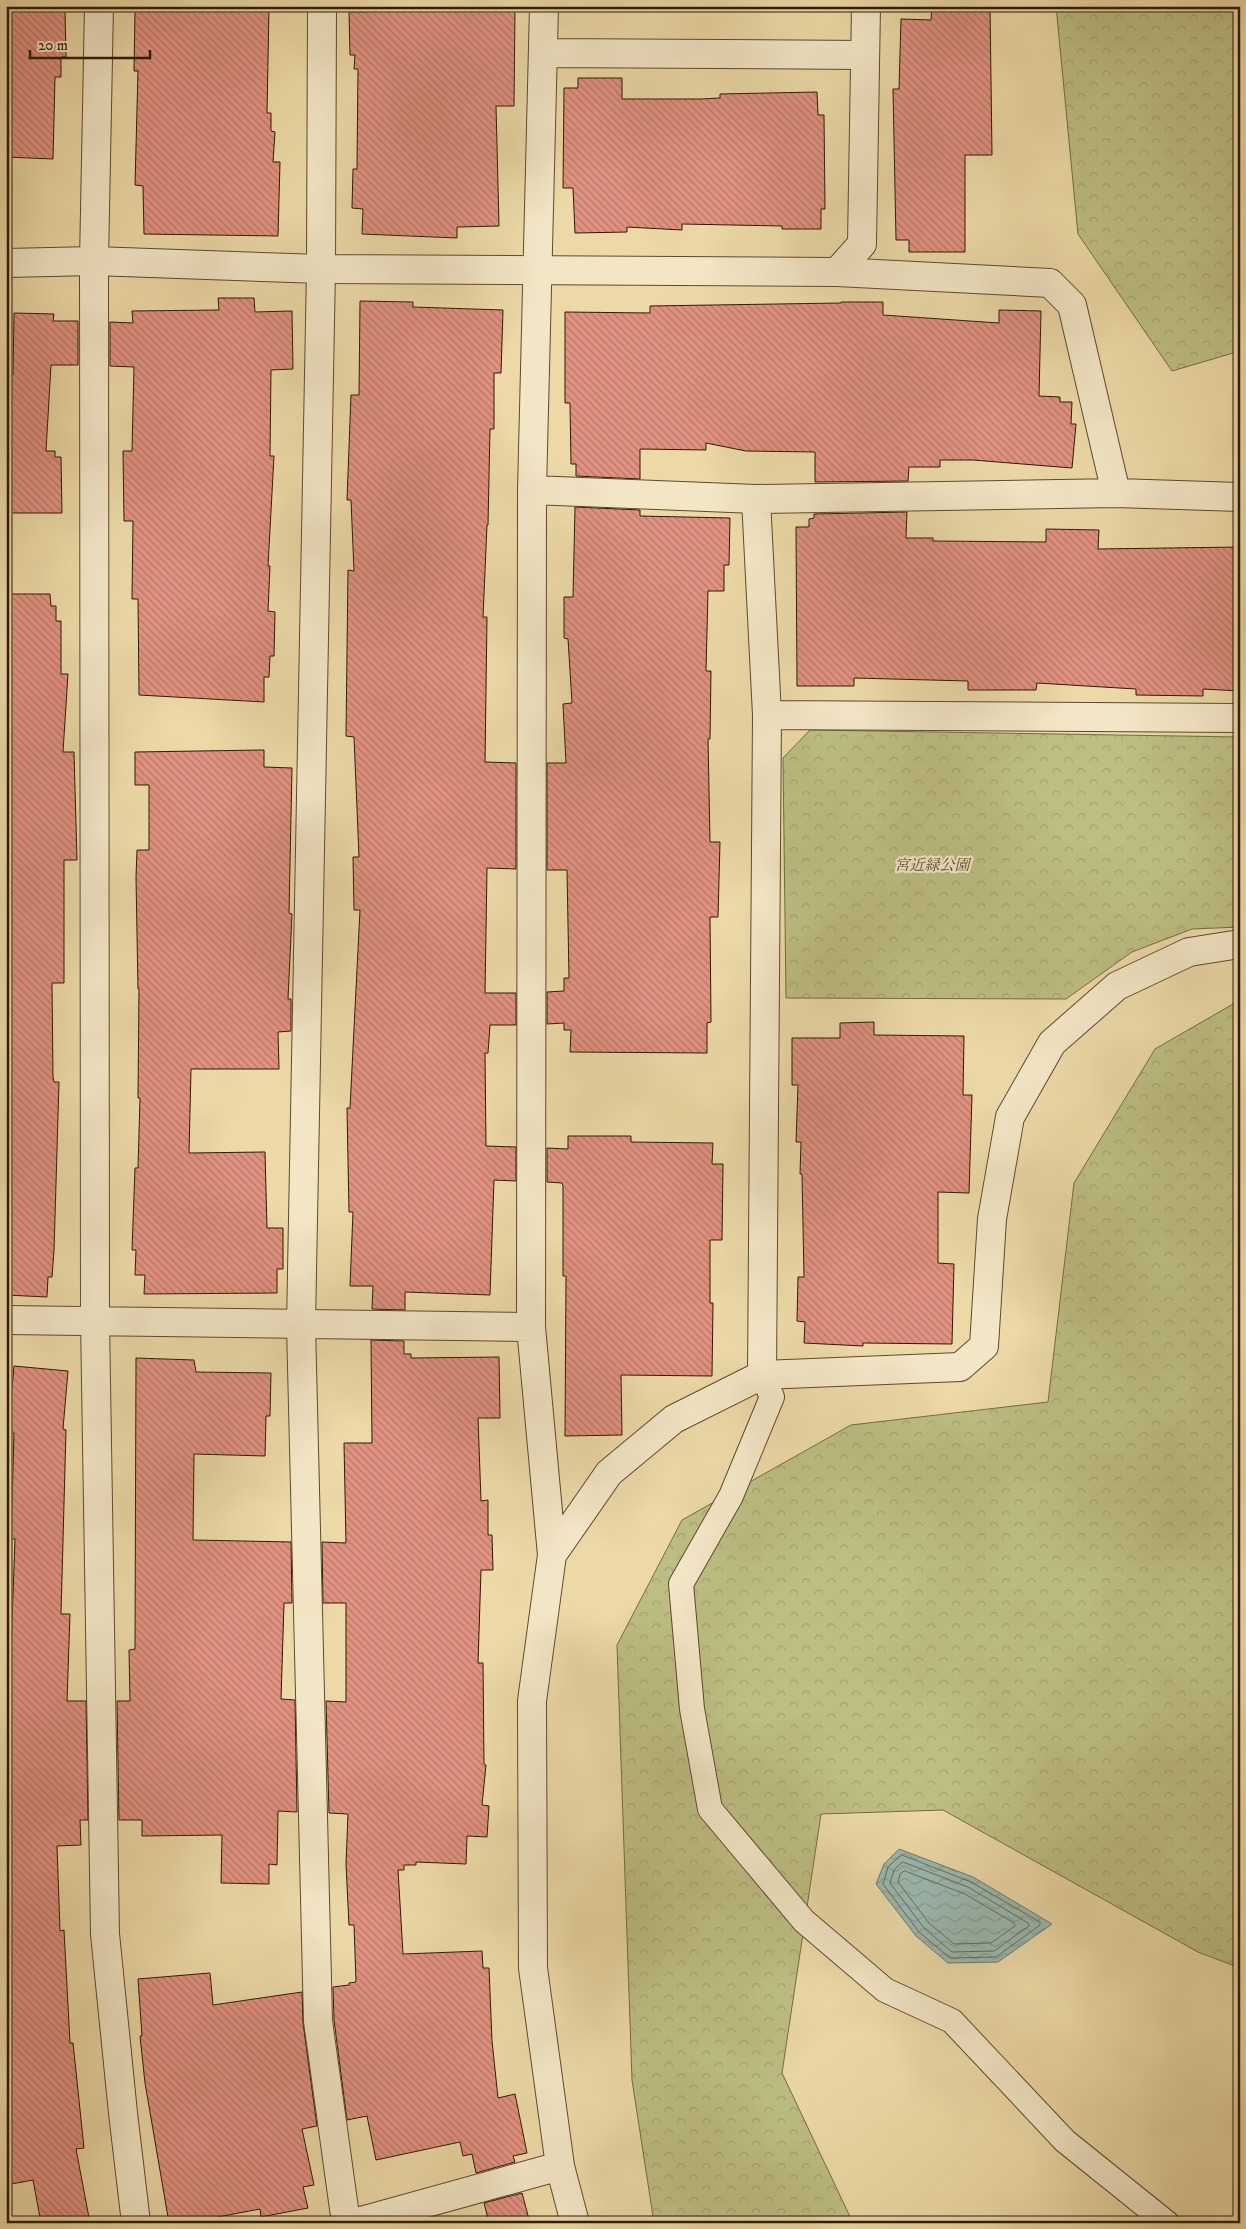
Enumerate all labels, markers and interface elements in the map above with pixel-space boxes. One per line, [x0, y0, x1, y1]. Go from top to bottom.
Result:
scale bar [30, 28, 150, 60]
text: 20 m [38, 36, 68, 55]
park label: 宮近緑公園 [894, 856, 972, 875]

